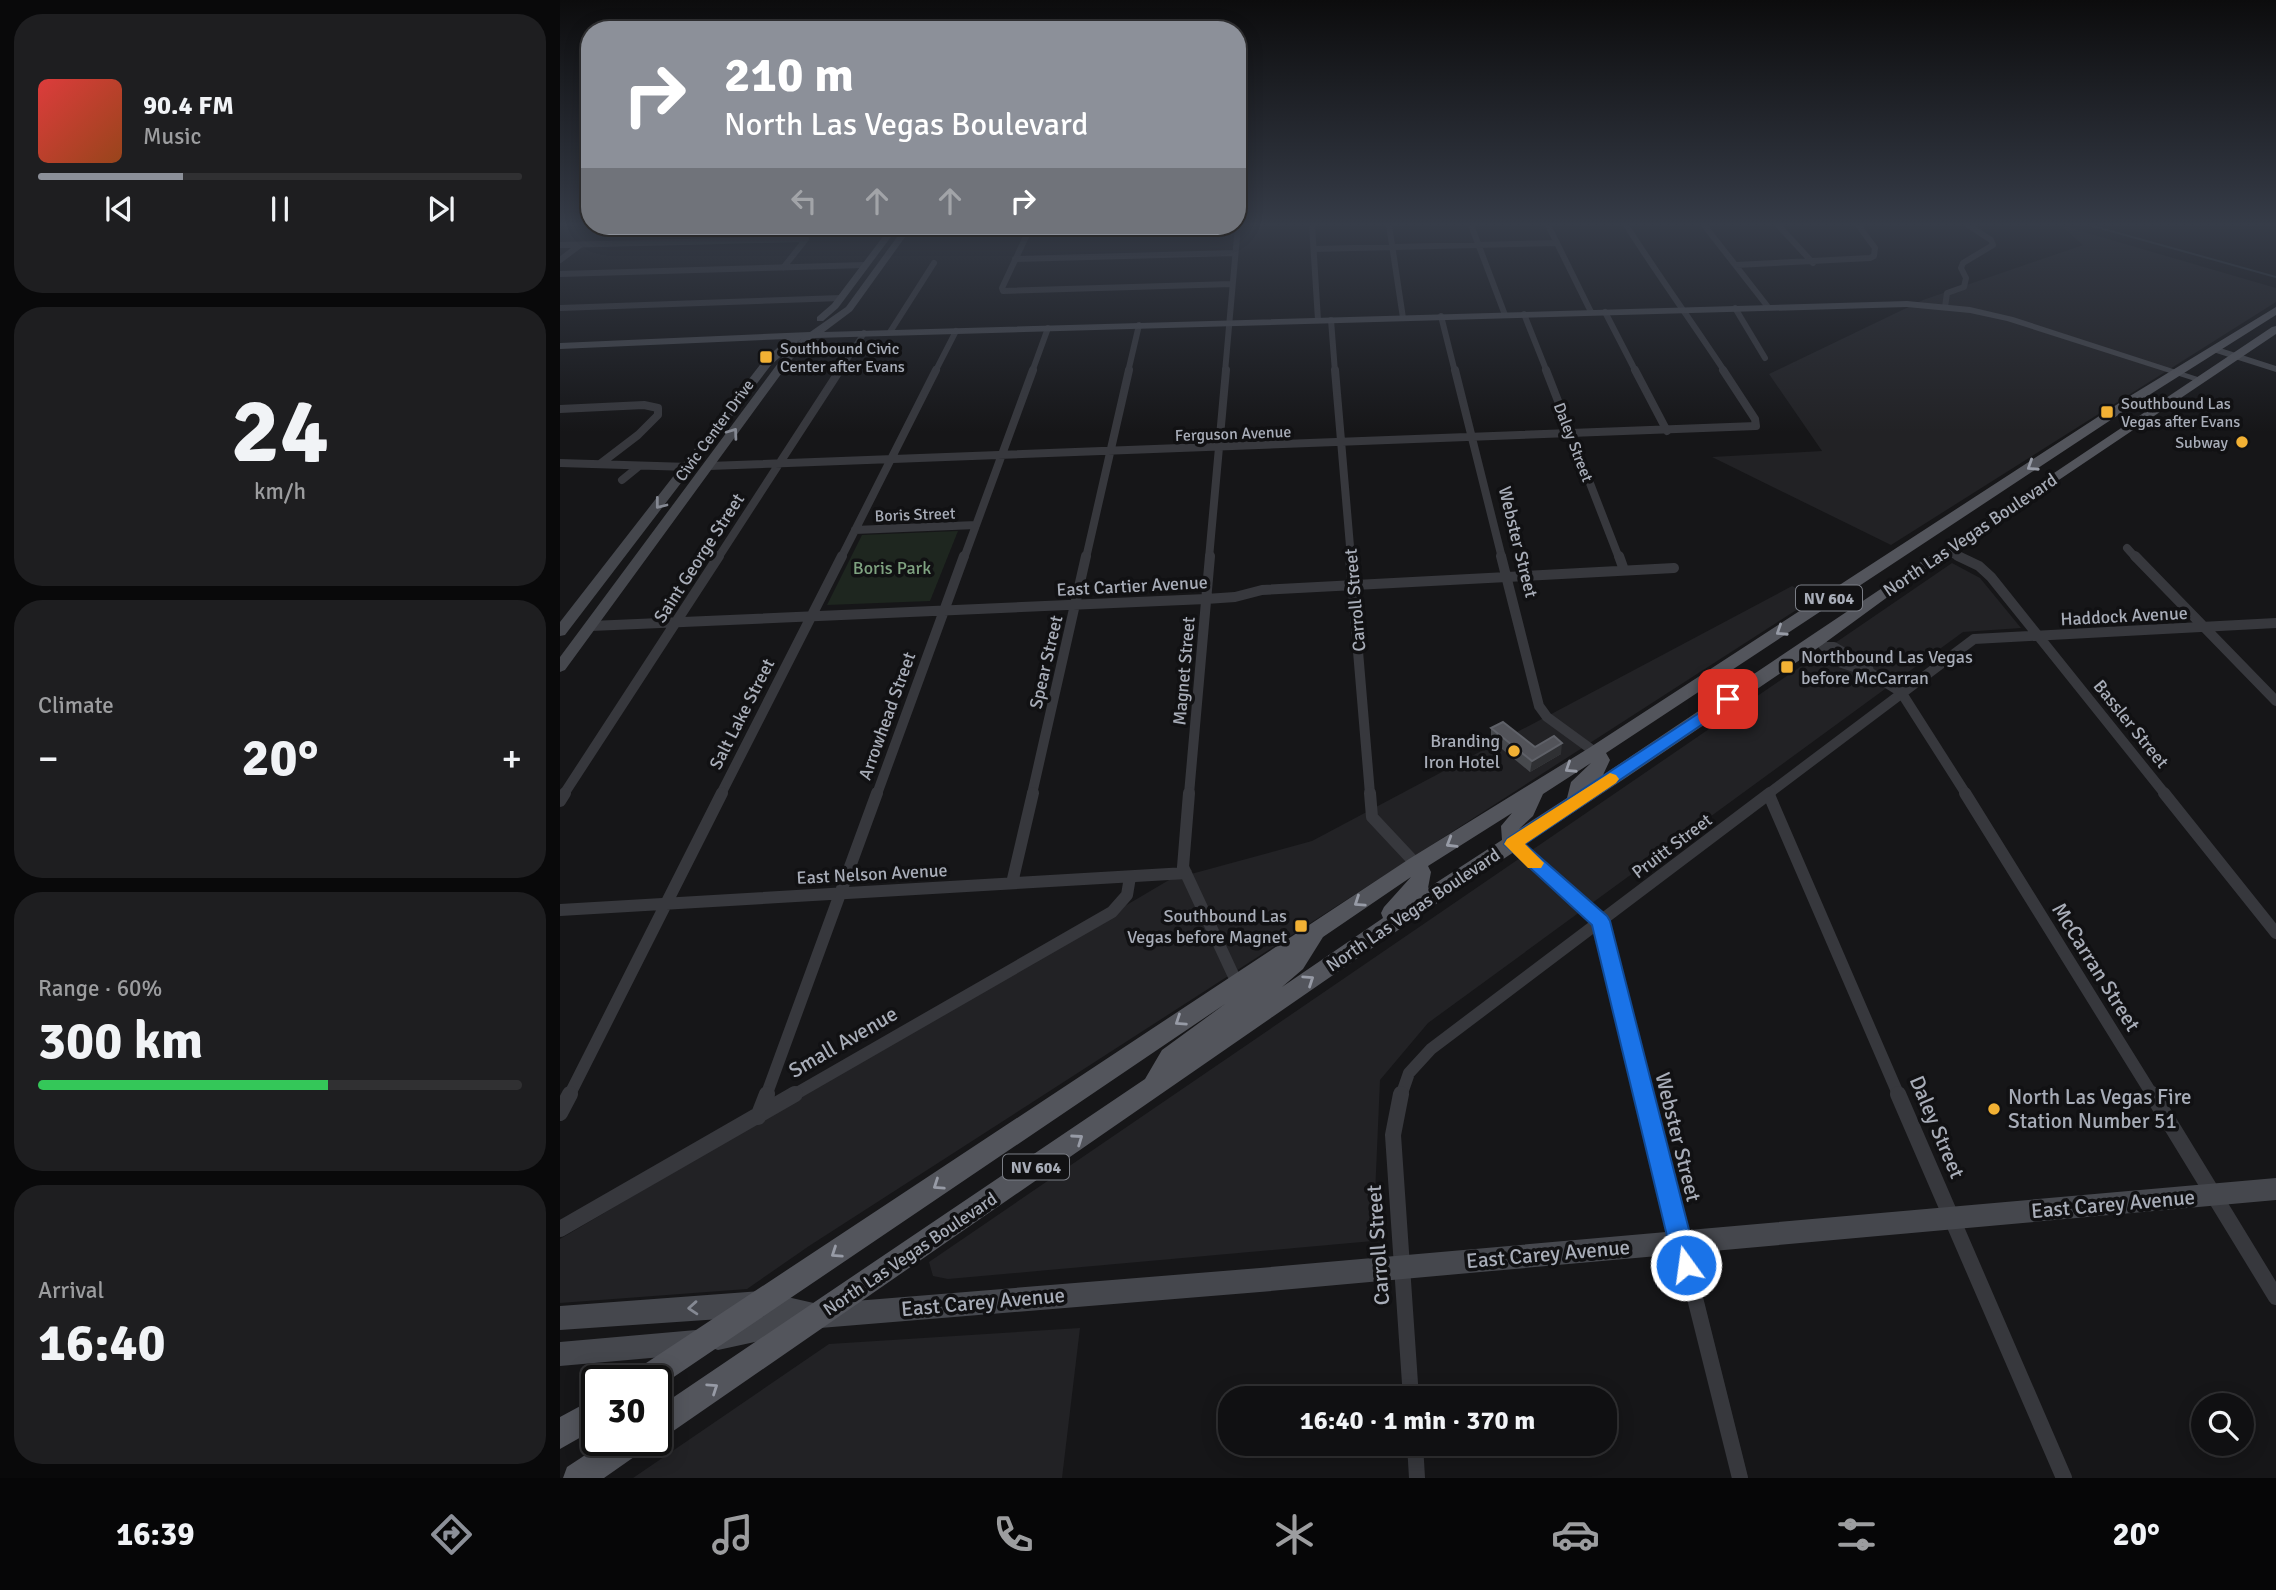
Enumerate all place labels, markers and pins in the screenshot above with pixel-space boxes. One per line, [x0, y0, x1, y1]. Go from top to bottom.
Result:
place label: Southbound Civic Center after Evans [780, 339, 905, 377]
marker: Southbound Civic Center after Evans [758, 349, 774, 365]
place label: Southbound Las Vegas after Evans [2121, 394, 2240, 432]
marker: Southbound Las Vegas after Evans [2099, 404, 2115, 420]
place label: Subway [2175, 433, 2229, 453]
marker: Subway [2234, 434, 2250, 450]
place label: Northbound Las Vegas before McCarran [1801, 646, 1973, 689]
marker: Northbound Las Vegas before McCarran [1779, 659, 1795, 675]
pin [1698, 669, 1758, 729]
place label: Branding Iron Hotel [1424, 730, 1500, 773]
marker: Branding Iron Hotel [1506, 743, 1522, 759]
place label: Southbound Las Vegas before Magnet [1127, 905, 1287, 948]
marker: Southbound Las Vegas before Magnet [1293, 918, 1309, 934]
place label: North Las Vegas Fire Station Number 51 [2008, 1084, 2192, 1134]
marker: North Las Vegas Fire Station Number 51 [1986, 1101, 2002, 1117]

